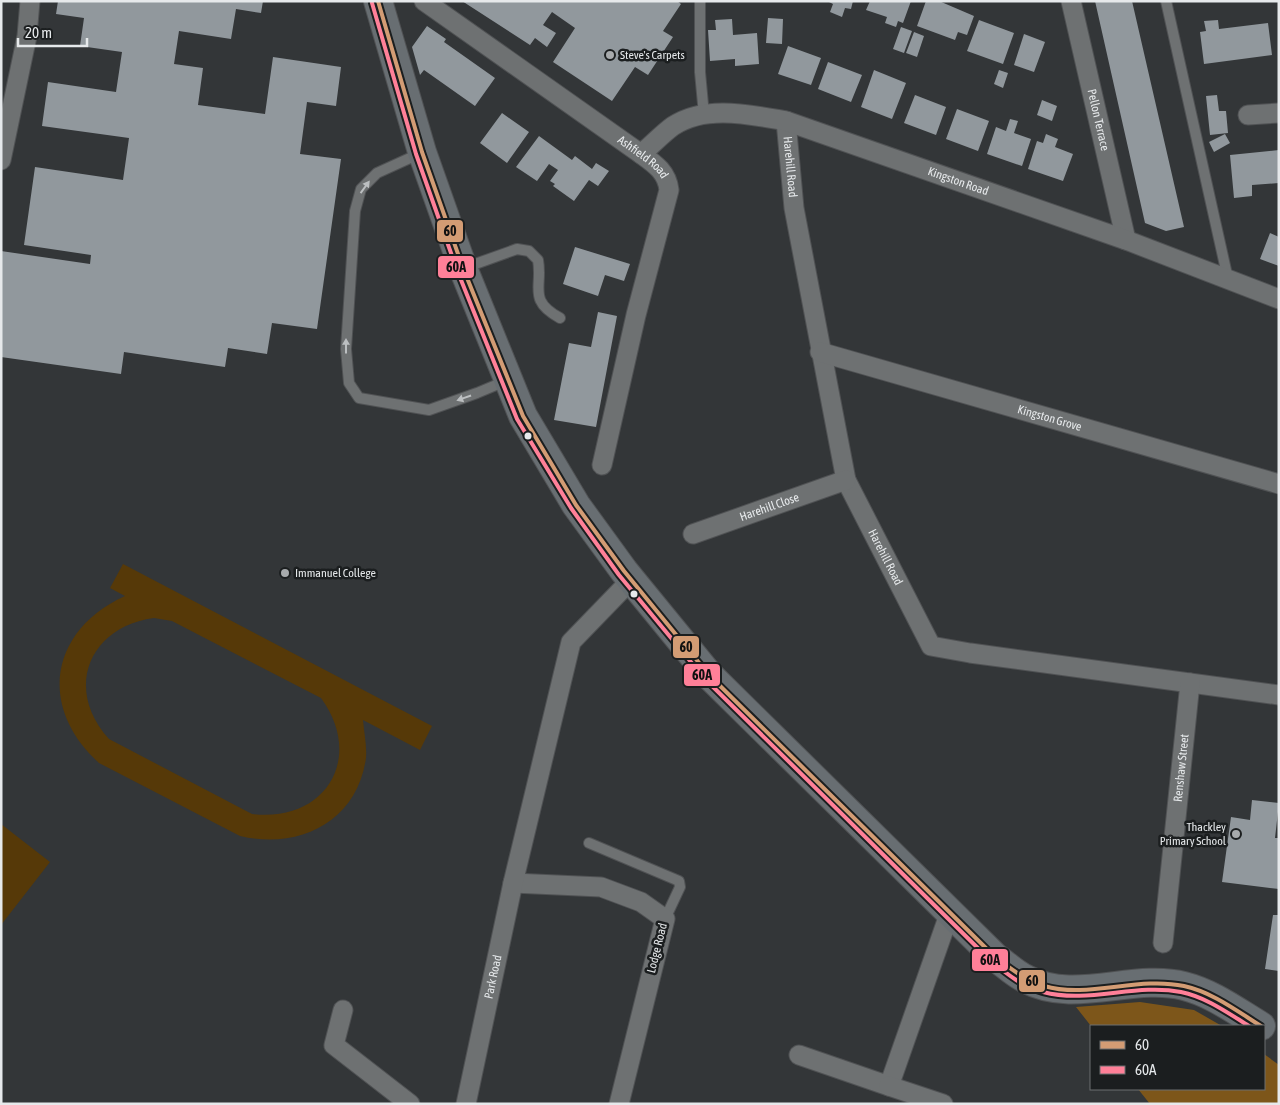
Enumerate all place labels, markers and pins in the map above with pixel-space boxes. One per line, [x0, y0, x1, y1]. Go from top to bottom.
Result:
place label: Steve's Carpets [620, 48, 685, 62]
marker: Steve's Carpets [604, 49, 616, 61]
unlabelled marker [523, 431, 533, 441]
place label: Immanuel College [295, 566, 376, 580]
marker: Immanuel College [279, 567, 291, 579]
unlabelled marker [629, 589, 639, 599]
place label: Thackley Primary School [1160, 820, 1227, 848]
marker: Thackley Primary School [1230, 828, 1242, 840]

